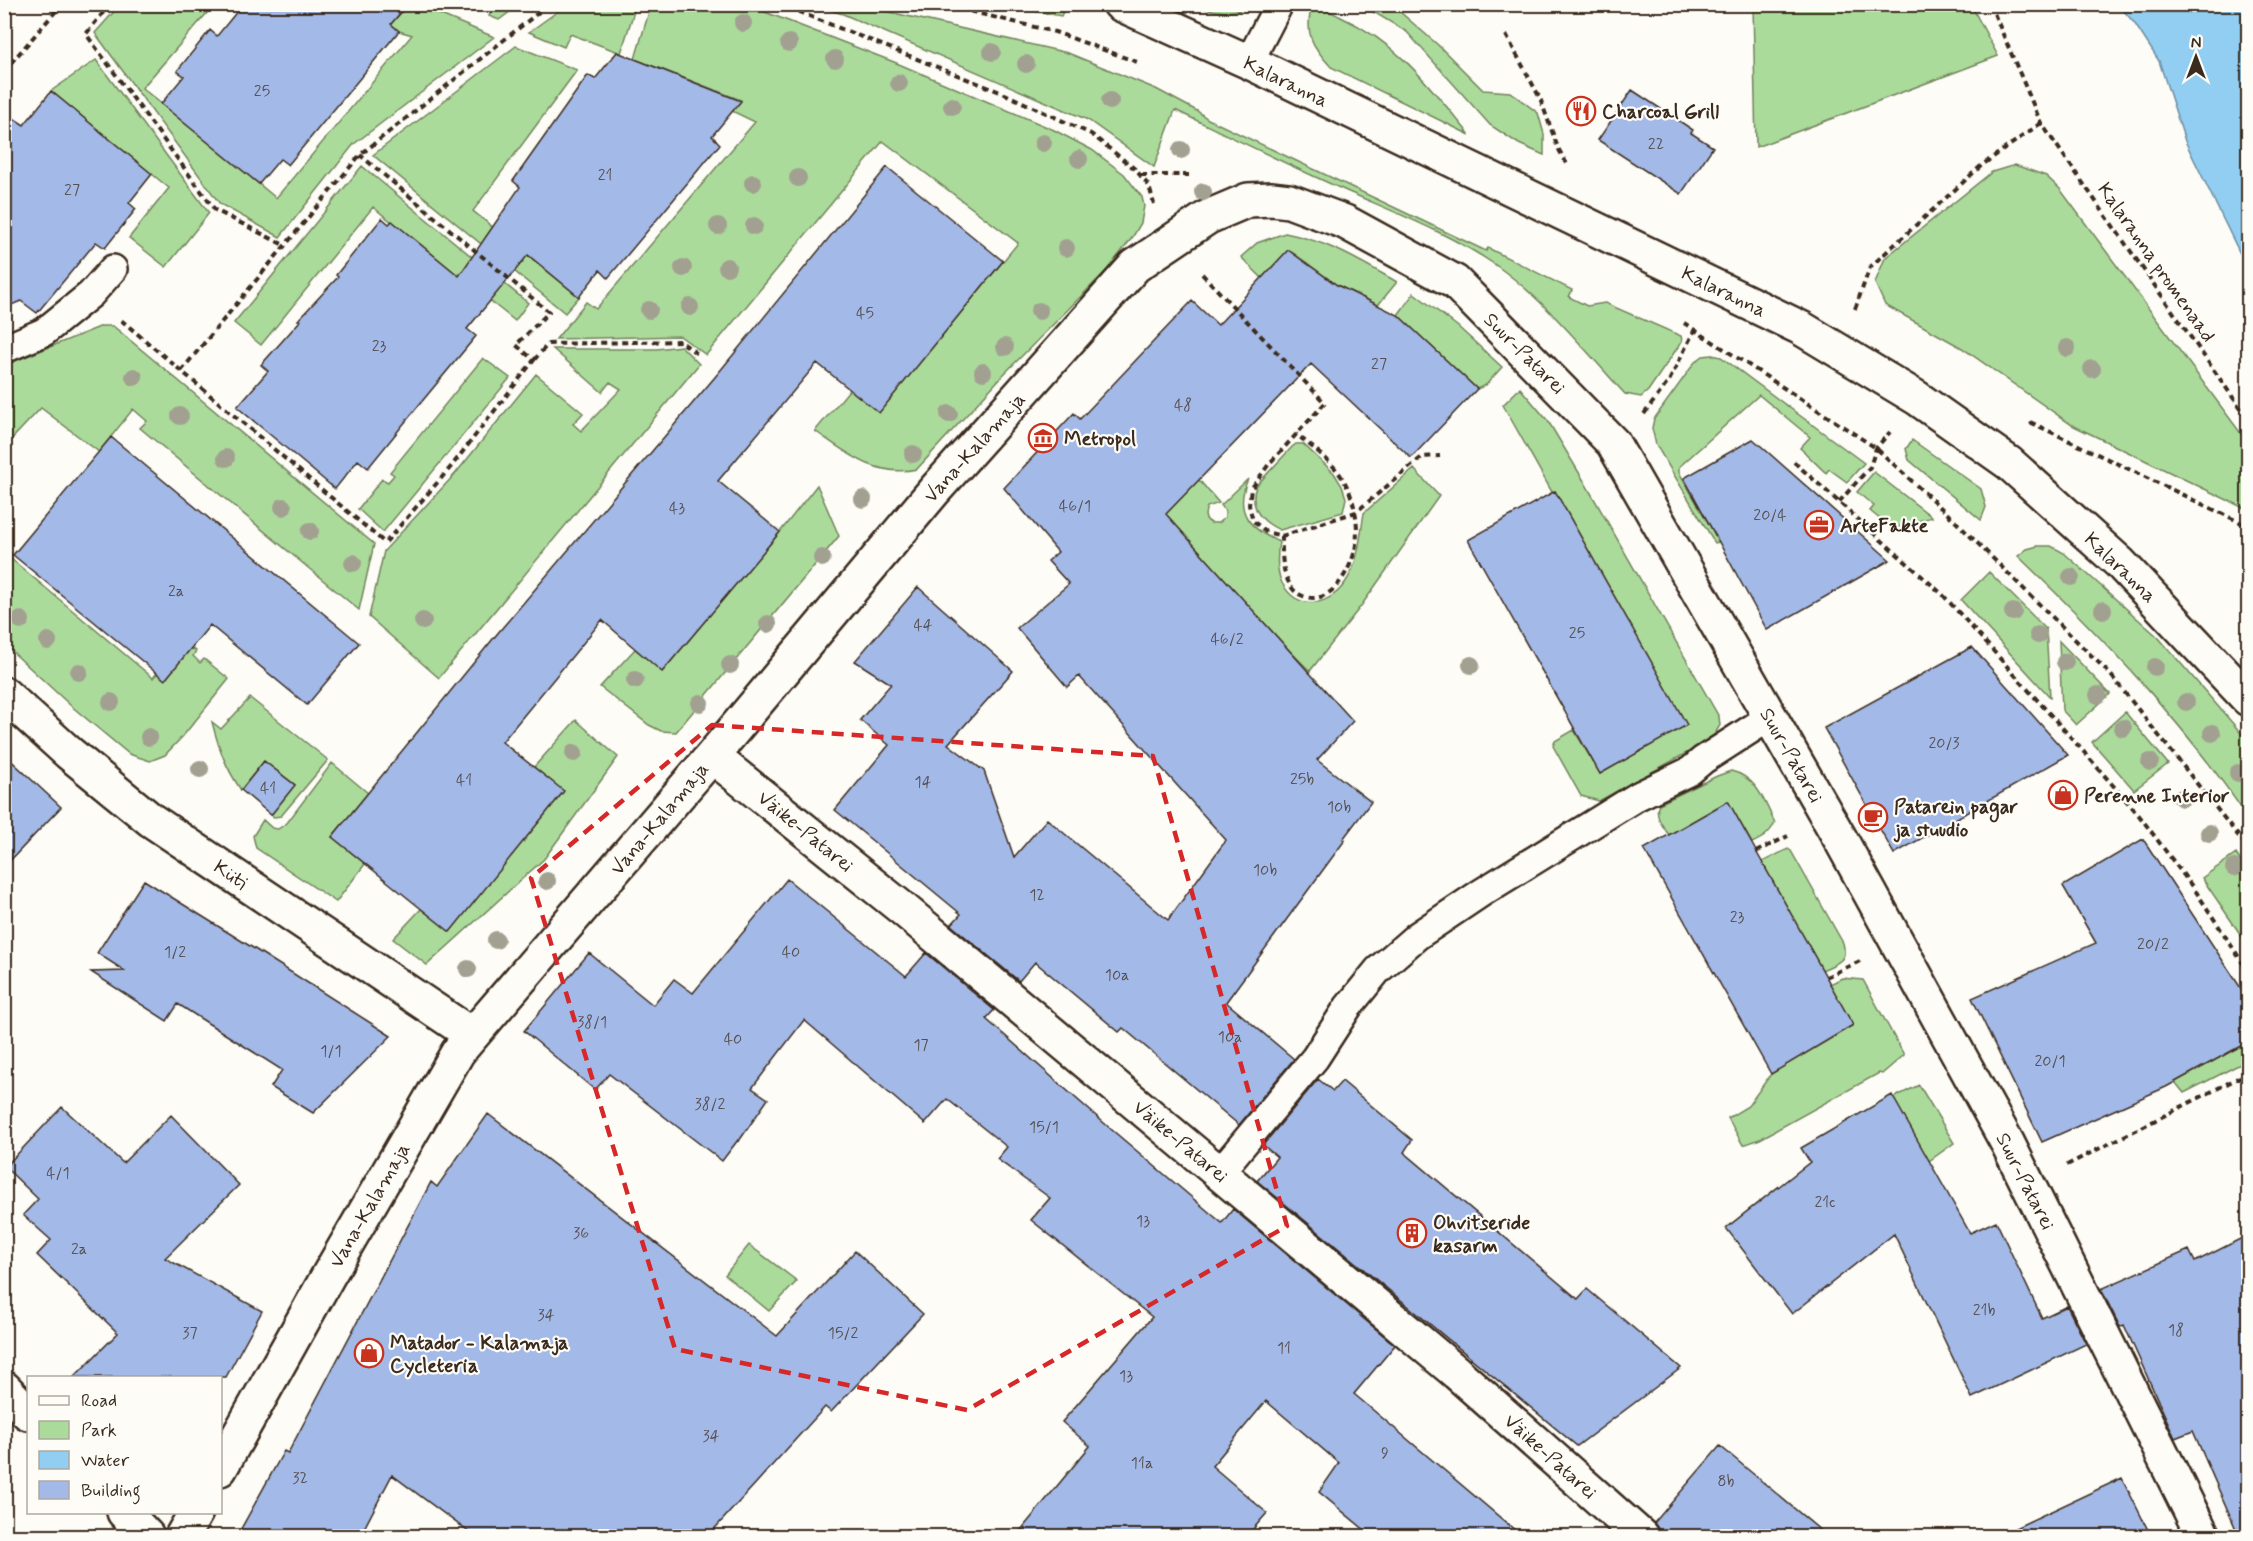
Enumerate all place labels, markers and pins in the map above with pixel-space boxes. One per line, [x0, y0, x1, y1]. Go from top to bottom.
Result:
restaurant icon: Charcoal Grill [1565, 95, 1597, 127]
place label: Charcoal Grill [1602, 99, 1719, 126]
museum icon: Metropol [1027, 422, 1059, 454]
place label: Metropol [1064, 426, 1136, 453]
office icon: ArteFakte [1803, 509, 1835, 541]
place label: ArteFakte [1840, 513, 1929, 540]
shop icon: Perenne Interior [2047, 779, 2079, 811]
place label: Perenne Interior [2084, 783, 2230, 810]
place label: Patarein pagar ja stuudio [1893, 794, 2018, 844]
cafe icon: Patarein pagar ja stuudio [1857, 801, 1889, 833]
place label: Ohvitseride kasarm [1433, 1210, 1530, 1260]
building icon: Ohvitseride kasarm [1396, 1217, 1428, 1249]
place label: Matador - Kalamaja Cycleteria [390, 1330, 569, 1380]
shop icon: Matador - Kalamaja Cycleteria [353, 1337, 385, 1369]

